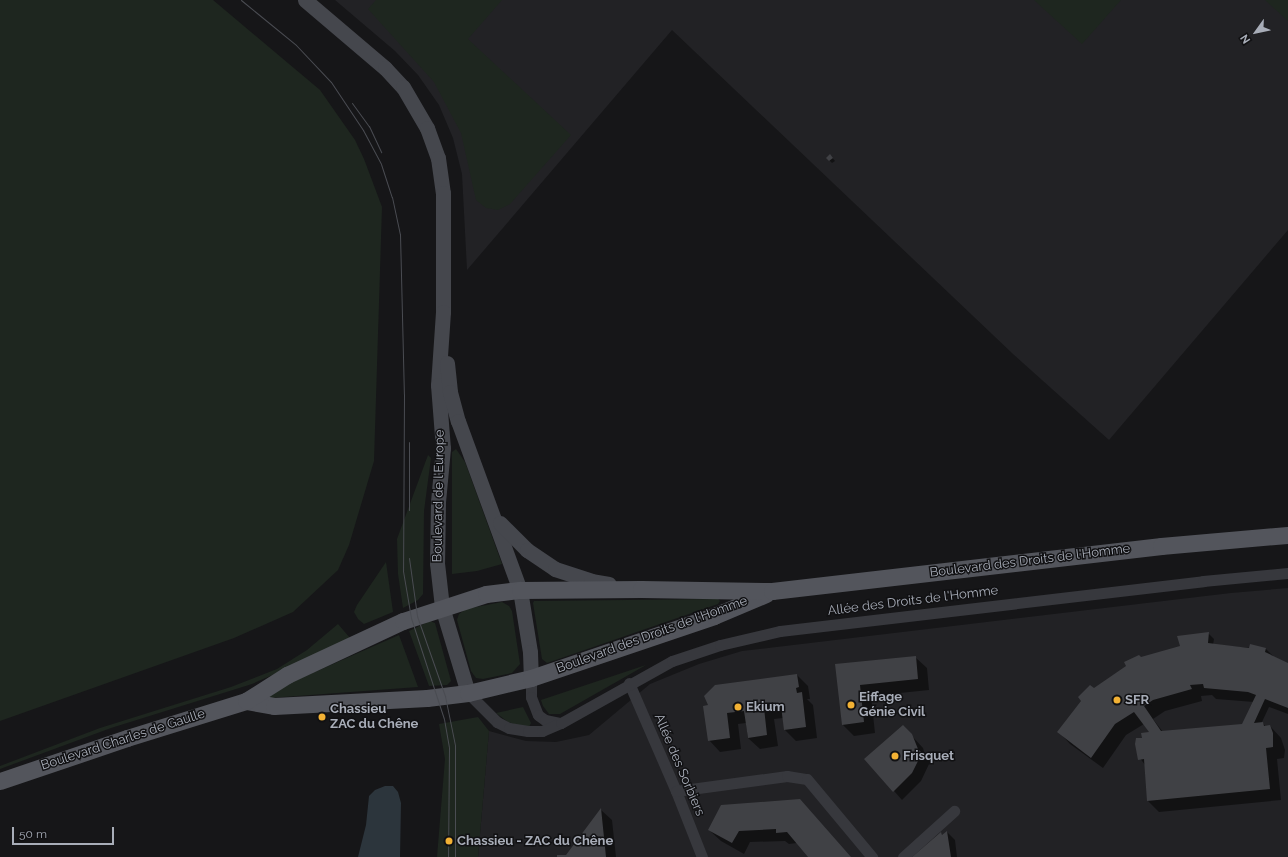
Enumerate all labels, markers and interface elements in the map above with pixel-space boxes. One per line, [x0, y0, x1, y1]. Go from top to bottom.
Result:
north arrow [1236, 12, 1276, 52]
text: N [1238, 32, 1253, 46]
street label: Boulevard de l'Europe [430, 429, 448, 563]
street label: Boulevard des Droits de l'Homme [929, 541, 1131, 581]
street label: Allée des Droits de l'Homme [827, 583, 999, 619]
street label: Boulevard des Droits de l'Homme [554, 593, 750, 677]
place label: Eiffage Génie Civil [859, 690, 925, 721]
place label: SFR [1125, 692, 1149, 708]
marker: SFR [1112, 695, 1122, 705]
place label: Ekium [746, 699, 785, 715]
marker: Eiffage Génie Civil [846, 700, 856, 710]
place label: Chassieu ZAC du Chêne [330, 702, 418, 733]
marker: Ekium [733, 702, 743, 712]
street label: Boulevard Charles de Gaulle [39, 706, 207, 774]
marker: Chassieu ZAC du Chêne [317, 712, 327, 722]
street label: Allée des Sorbiers [650, 712, 708, 818]
place label: Frisquet [903, 748, 954, 764]
marker: Frisquet [890, 751, 900, 761]
scale bar [14, 819, 116, 845]
text: 50 m [19, 827, 47, 841]
place label: Chassieu - ZAC du Chêne [457, 833, 613, 849]
marker: Chassieu - ZAC du Chêne [444, 836, 454, 846]

